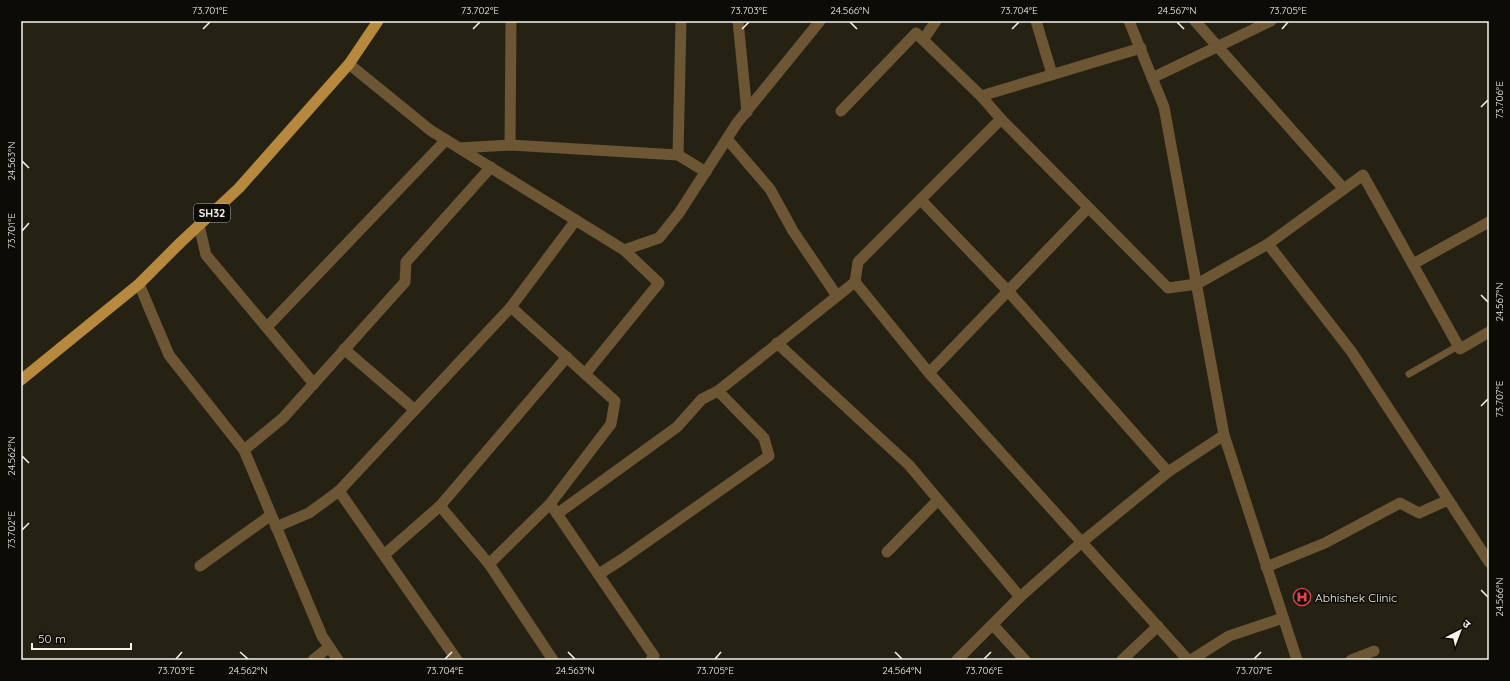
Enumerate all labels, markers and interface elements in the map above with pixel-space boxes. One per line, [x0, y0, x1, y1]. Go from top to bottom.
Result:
text: 73.701°E [192, 4, 228, 17]
text: 73.702°E [461, 4, 499, 17]
text: 73.703°E [730, 4, 768, 17]
text: 24.566°N [830, 4, 870, 17]
text: 73.704°E [1000, 4, 1038, 17]
text: 24.567°N [1157, 4, 1197, 17]
text: 73.705°E [1269, 4, 1307, 17]
text: 73.706°E [1493, 81, 1506, 119]
text: 24.563°N [5, 141, 18, 181]
road number: SH32 [194, 204, 230, 222]
text: 73.701°E [5, 213, 18, 249]
text: 24.567°N [1493, 282, 1506, 322]
text: 73.707°E [1493, 380, 1506, 417]
text: 24.562°N [5, 436, 18, 476]
text: 73.702°E [5, 511, 18, 549]
text: 24.566°N [1493, 577, 1506, 617]
hospital icon: Abhishek Clinic [1292, 587, 1312, 607]
place label: Abhishek Clinic [1315, 590, 1397, 605]
north arrow [1440, 611, 1480, 651]
text: उ [1460, 616, 1474, 631]
scale bar [32, 625, 131, 651]
text: 50 m [38, 631, 66, 646]
text: 73.703°E [157, 664, 195, 677]
text: 24.562°N [228, 664, 268, 677]
text: 73.704°E [426, 664, 464, 677]
text: 24.563°N [555, 664, 595, 677]
text: 73.705°E [696, 664, 734, 677]
text: 24.564°N [882, 664, 922, 677]
text: 73.706°E [965, 664, 1003, 677]
text: 73.707°E [1236, 664, 1273, 677]

